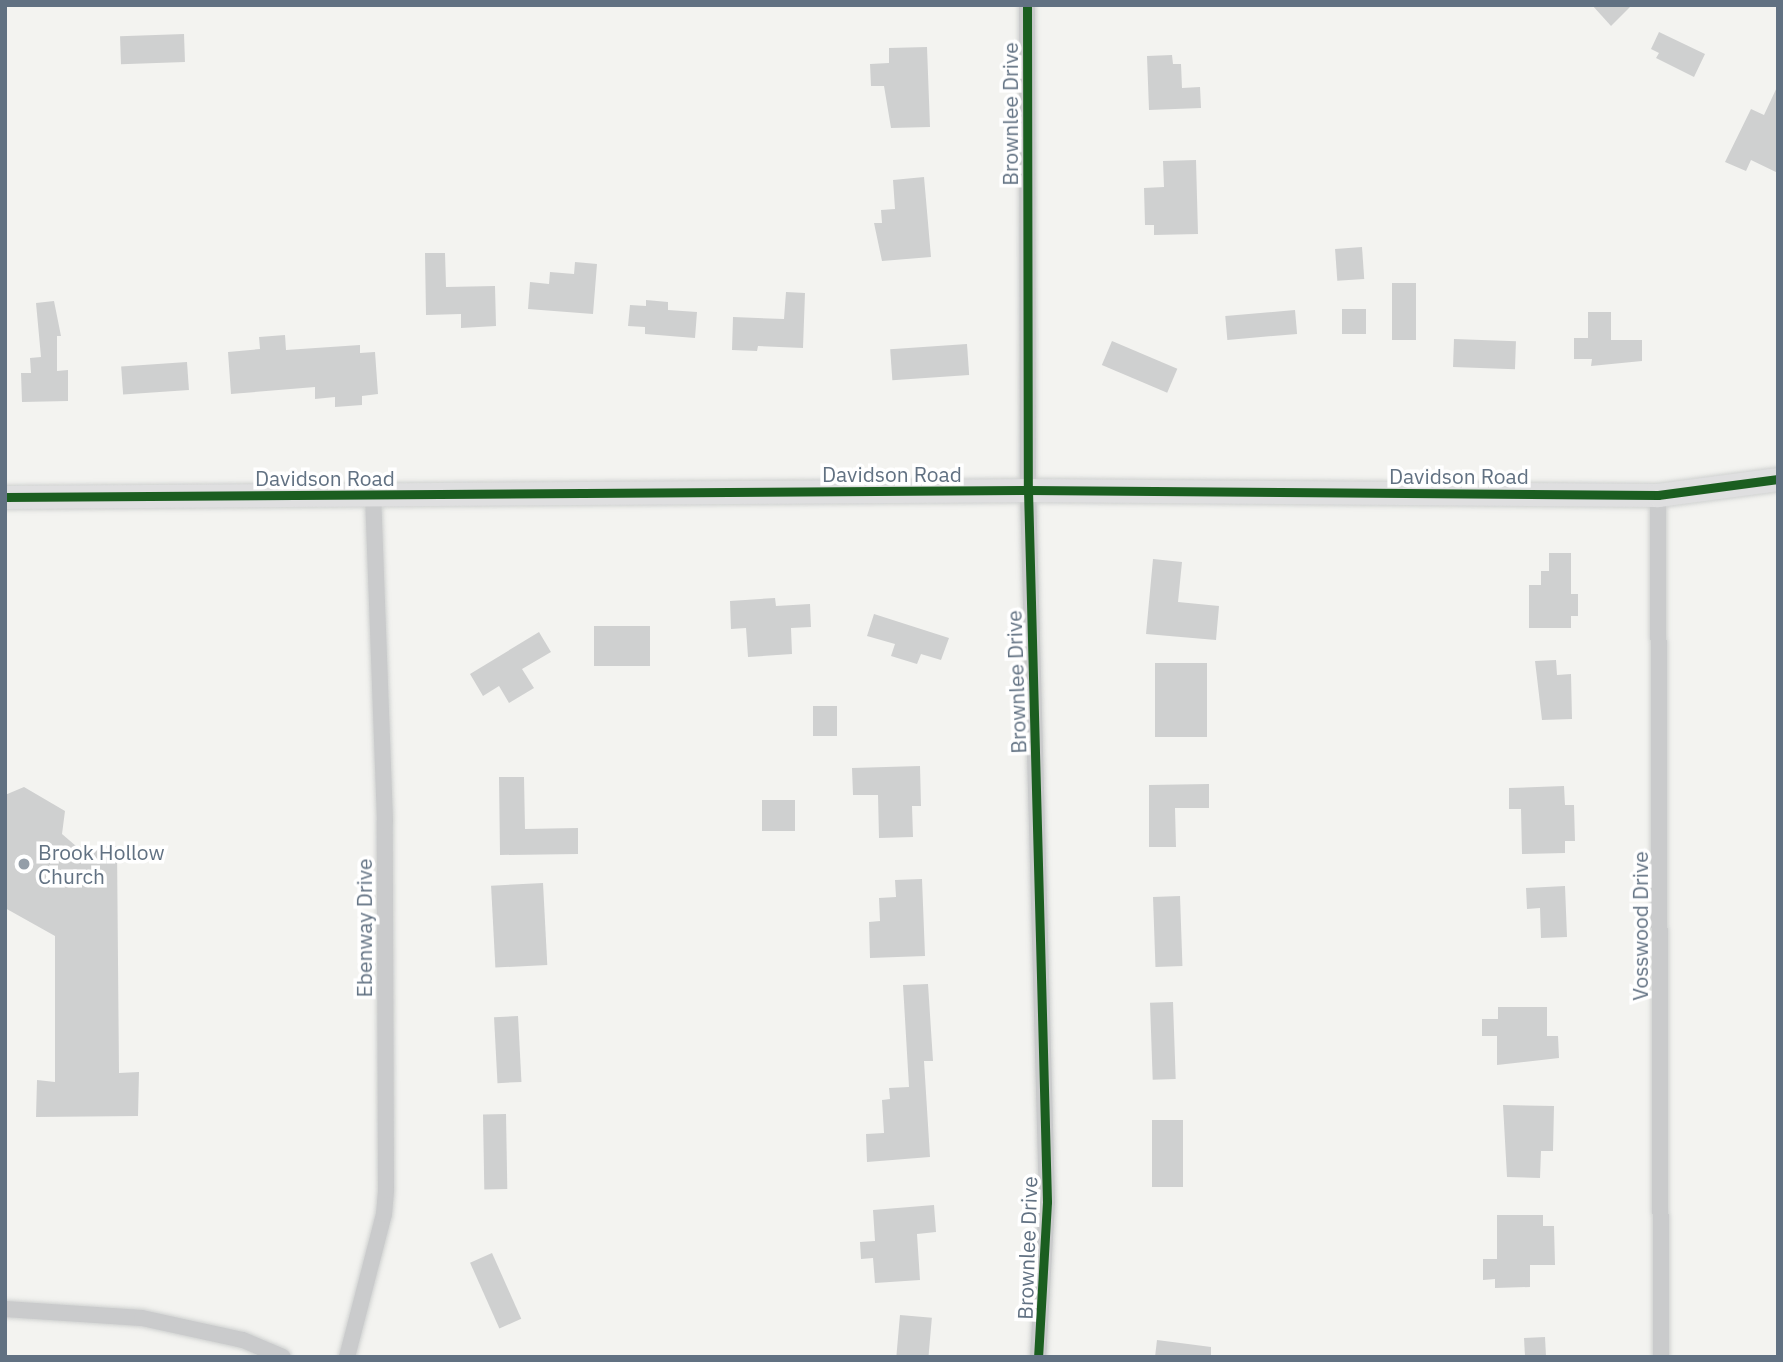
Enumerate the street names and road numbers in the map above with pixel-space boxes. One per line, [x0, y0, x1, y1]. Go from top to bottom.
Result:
street label: Brownlee Drive [997, 42, 1023, 186]
street label: Davidson Road [822, 461, 962, 487]
street label: Davidson Road [1389, 463, 1529, 489]
street label: Davidson Road [255, 465, 395, 491]
street label: Brownlee Drive [1001, 610, 1031, 754]
street label: Vosswood Drive [1627, 851, 1653, 1001]
street label: Ebenway Drive [351, 859, 377, 997]
street label: Brownlee Drive [1012, 1176, 1042, 1320]

